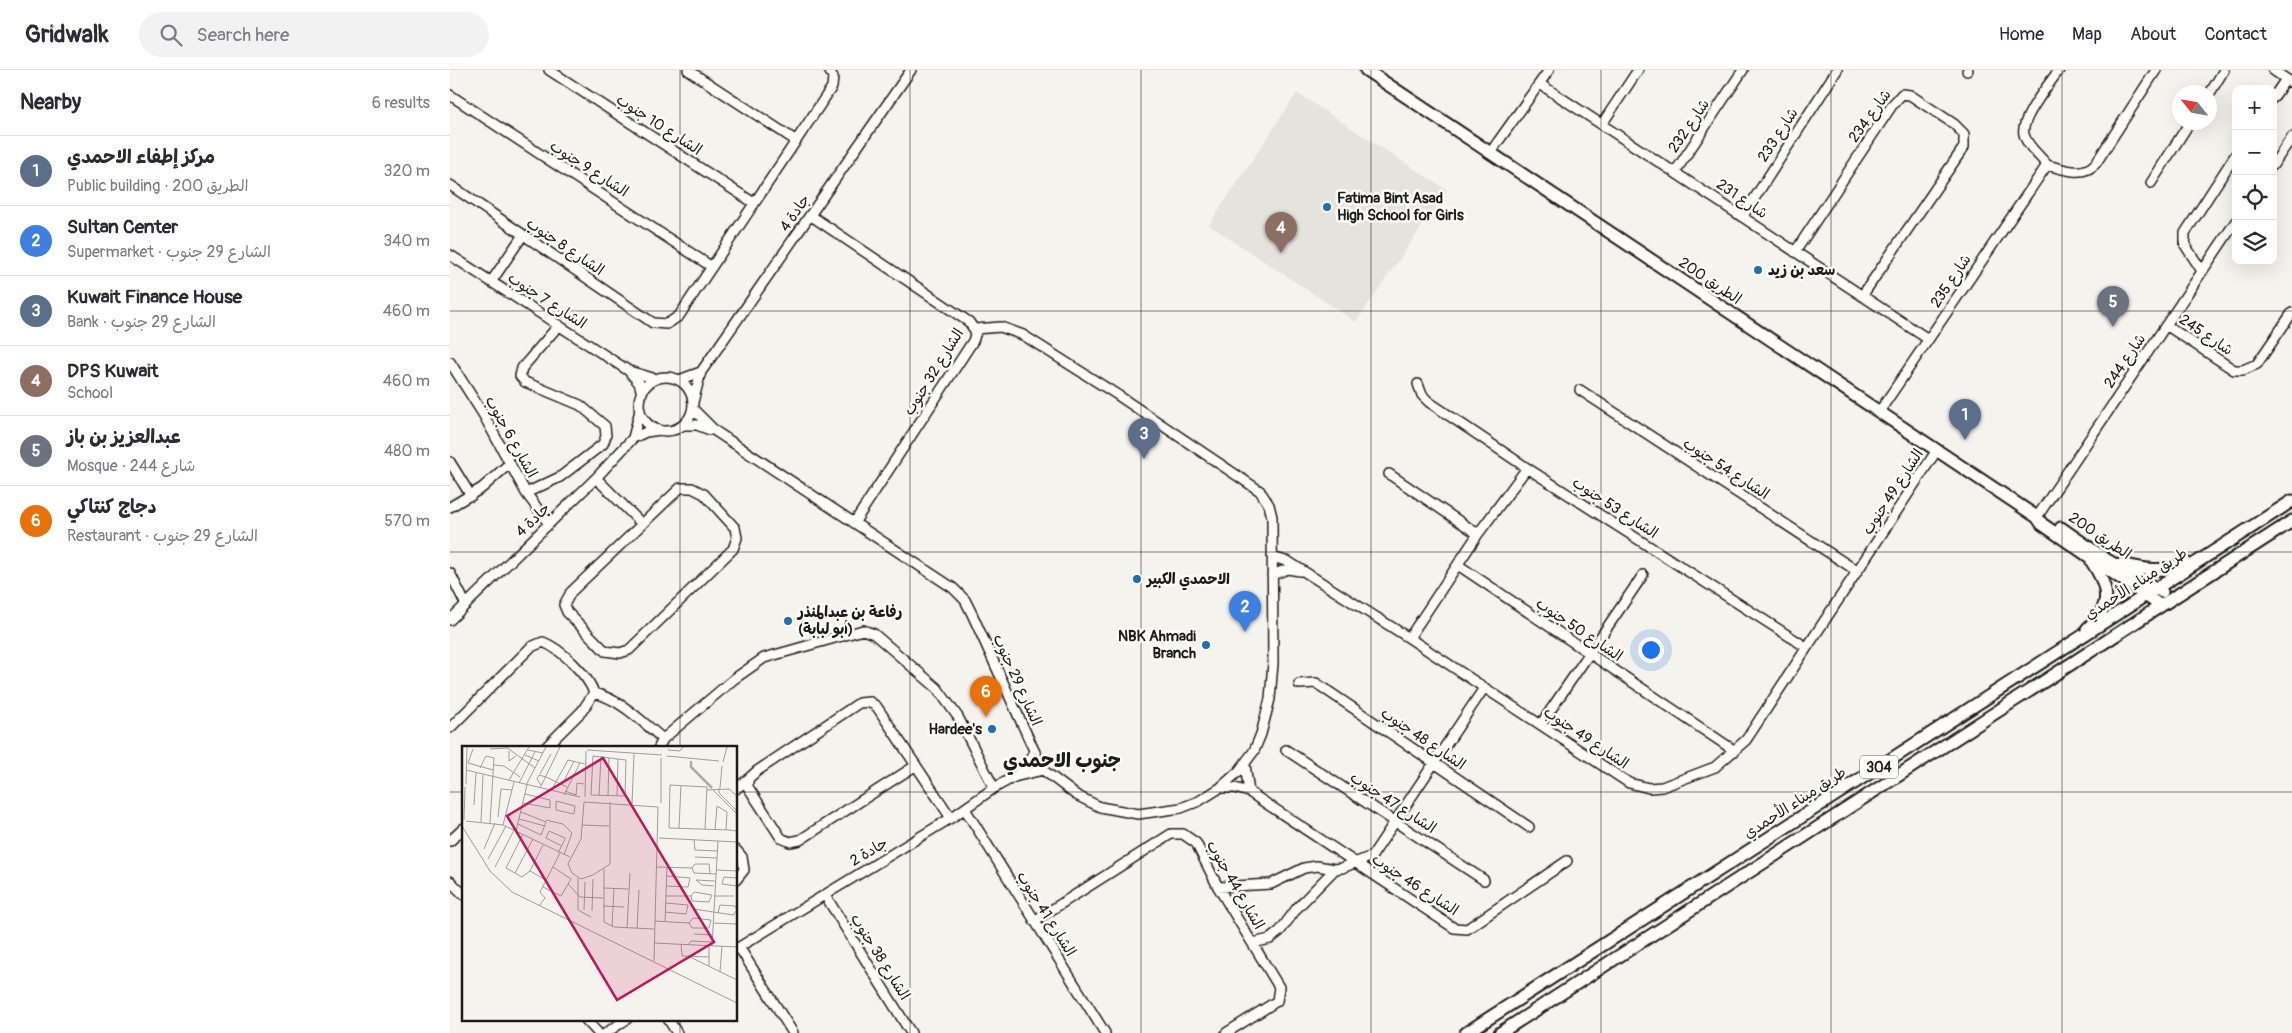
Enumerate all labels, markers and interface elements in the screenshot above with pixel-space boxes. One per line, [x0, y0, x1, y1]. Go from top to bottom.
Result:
search box [139, 12, 489, 57]
text: Gridwalk [25, 20, 109, 49]
icon: search [157, 21, 185, 49]
text: Search here [197, 23, 289, 47]
text: Home [1999, 23, 2044, 46]
text: Map [2072, 23, 2102, 46]
text: About [2130, 23, 2176, 46]
text: Contact [2204, 23, 2267, 46]
north arrow [2172, 85, 2217, 130]
map controls [2232, 85, 2277, 265]
button: + [2232, 85, 2277, 130]
street label: شارع 234 [1844, 86, 1896, 146]
text: Nearby [20, 89, 81, 116]
street label: الشارع 10 جنوب [613, 90, 705, 160]
text: 6 results [372, 93, 430, 113]
street label: شارع 232 [1664, 96, 1714, 156]
street label: شارع 233 [1754, 104, 1802, 166]
button: − [2232, 130, 2277, 175]
street label: الشارع 9 جنوب [546, 137, 632, 201]
text: مركز إطفاء الاحمدي [67, 145, 215, 169]
text: 1 [33, 161, 39, 181]
text: 320 m [384, 161, 430, 181]
street label: شارع 231 [1713, 175, 1771, 223]
button: locate [2232, 175, 2277, 220]
text: Public building · الطريق 200 [67, 176, 249, 196]
place label: Fatima Bint Asad High School for Girls [1337, 189, 1464, 225]
street label: جادة 4 [775, 191, 815, 235]
marker: Fatima Bint Asad High School for Girls [1321, 201, 1333, 213]
pin: 4 [1265, 212, 1297, 253]
street label: الشارع 8 جنوب [522, 214, 608, 280]
text: Sultan Center [67, 215, 178, 239]
button: layers [2232, 220, 2277, 265]
text: 2 [32, 231, 40, 251]
text: 340 m [383, 231, 430, 251]
text: Supermarket · الشارع 29 جنوب [67, 242, 271, 262]
street label: شارع 235 [1926, 251, 1976, 311]
street label: الطريق 200 [1675, 253, 1745, 309]
place label: سعد بن زيد [1768, 261, 1835, 280]
marker: سعد بن زيد [1752, 264, 1764, 276]
street label: الشارع 7 جنوب [504, 268, 590, 334]
text: Kuwait Finance House [67, 285, 242, 309]
pin: 5 [2097, 286, 2129, 327]
text: 3 [32, 301, 40, 321]
text: 460 m [383, 301, 430, 321]
street label: شارع 245 [2175, 310, 2237, 360]
text: Bank · الشارع 29 جنوب [67, 312, 216, 332]
street label: الشارع 32 جنوب [900, 325, 968, 419]
street label: شارع 244 [2100, 330, 2150, 392]
text: DPS Kuwait [67, 359, 158, 383]
text: 4 [31, 371, 41, 391]
text: 460 m [383, 371, 430, 391]
text: School [67, 383, 113, 403]
street label: الشارع 6 جنوب [481, 393, 541, 481]
pin: 1 [1949, 399, 1981, 440]
pin: 3 [1128, 418, 1160, 459]
text: عبدالعزيز بن باز [67, 425, 181, 449]
street label: الشارع 54 جنوب [1679, 434, 1773, 504]
text: 5 [32, 441, 40, 461]
text: 480 m [384, 441, 430, 461]
street label: الشارع 49 جنوب [1858, 445, 1928, 539]
text: Mosque · شارع 244 [67, 456, 195, 476]
street label: الشارع 53 جنوب [1568, 473, 1662, 543]
text: دجاج كنتاكي [67, 495, 157, 519]
street label: جادة 4 [512, 499, 554, 541]
street label: الطريق 200 [2065, 508, 2135, 564]
text: 6 [31, 511, 41, 531]
text: 570 m [384, 511, 430, 531]
text: Restaurant · الشارع 29 جنوب [67, 526, 258, 546]
street label: طريق ميناء الأحمدي [2080, 543, 2192, 625]
place label: الاحمدي الكبير [1145, 570, 1230, 591]
marker: الاحمدي الكبير [1131, 573, 1143, 585]
pin: 2 [1229, 591, 1261, 632]
street label: الشارع 50 جنوب [1532, 594, 1626, 666]
place label: رفاعة بن عبدالمنذر (أبو لبابة) [796, 603, 903, 639]
marker: رفاعة بن عبدالمنذر (أبو لبابة) [782, 615, 794, 627]
place label: NBK Ahmadi Branch [1118, 627, 1196, 663]
street label: الشارع 29 جنوب [988, 631, 1046, 729]
your location [1638, 637, 1664, 663]
marker: NBK Ahmadi Branch [1200, 639, 1212, 651]
pin: 6 [970, 676, 1002, 717]
street label: الشارع 49 جنوب [1540, 703, 1632, 773]
street label: الشارع 48 جنوب [1377, 704, 1469, 774]
place label: Hardee's [929, 720, 982, 739]
marker: Hardee's [986, 723, 998, 735]
inset map [462, 746, 738, 1020]
district label: جنوب الاحمدي [1003, 748, 1121, 776]
road number: 304 [1860, 756, 1898, 779]
street label: طريق ميناء الأحمدي [1739, 762, 1851, 844]
street label: الشارع 47 جنوب [1346, 768, 1440, 838]
street label: جادة 2 [847, 833, 891, 871]
street label: الشارع 44 جنوب [1202, 837, 1268, 933]
street label: الشارع 46 جنوب [1368, 850, 1462, 920]
street label: الشارع 41 جنوب [1012, 868, 1080, 960]
street label: الشارع 38 جنوب [846, 910, 914, 1004]

